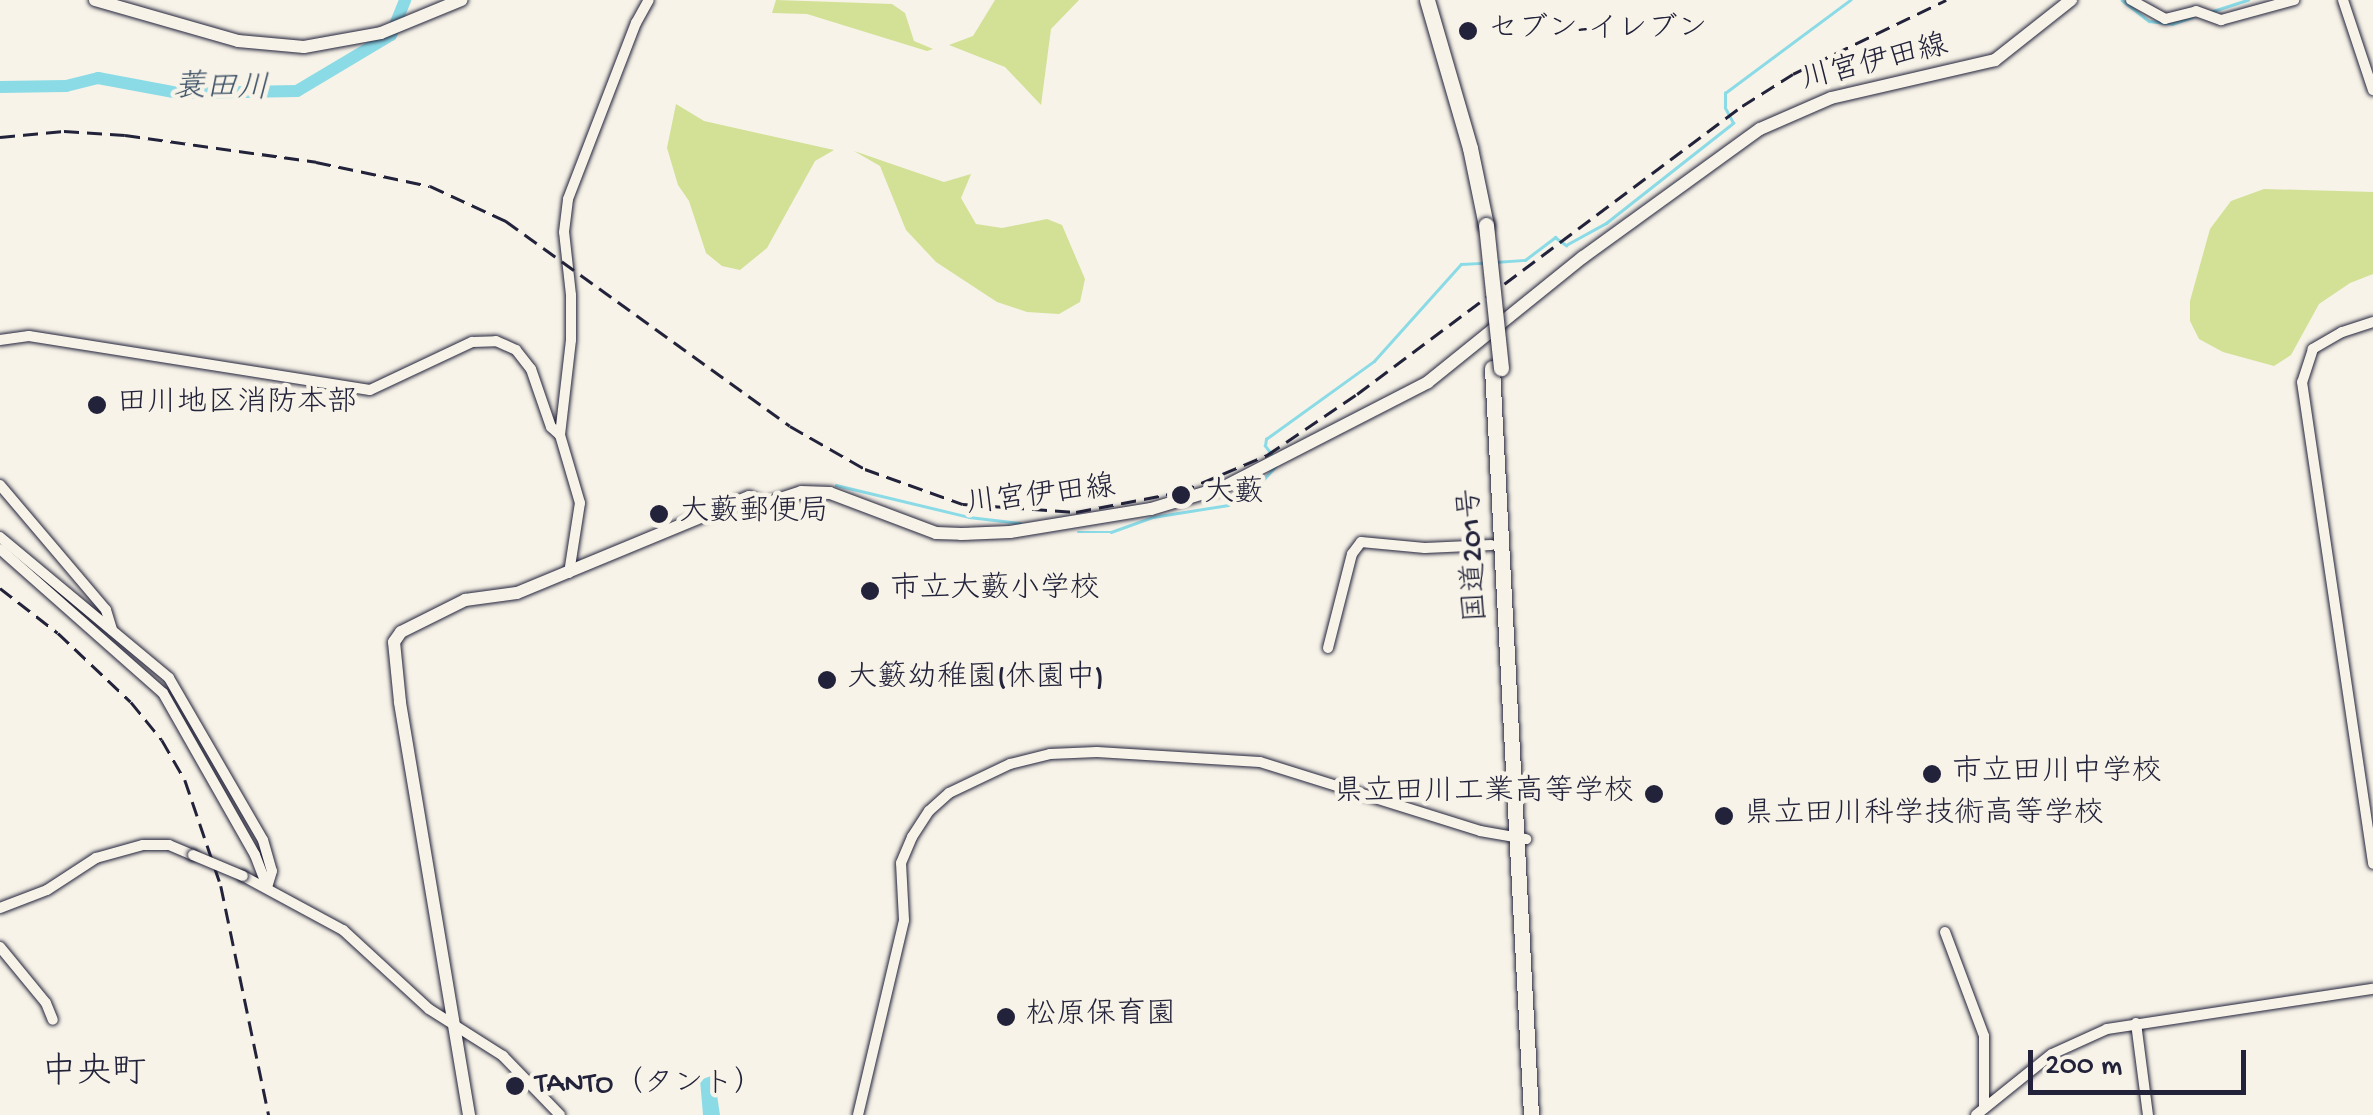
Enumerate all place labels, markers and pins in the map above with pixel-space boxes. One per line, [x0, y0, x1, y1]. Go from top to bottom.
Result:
place label: セブン-イレブン [1488, 13, 1707, 49]
marker: セブン-イレブン [1457, 20, 1479, 42]
place label: 田川地区消防本部 [117, 387, 357, 423]
marker: 田川地区消防本部 [86, 394, 108, 416]
place label: 大藪 [1204, 477, 1264, 513]
marker: 大藪 [1168, 482, 1194, 508]
place label: 大藪郵便局 [679, 496, 829, 532]
marker: 大藪郵便局 [648, 503, 670, 525]
place label: 市立大藪小学校 [890, 573, 1100, 609]
marker: 市立大藪小学校 [859, 580, 881, 602]
place label: 大籔幼稚園(休園中) [847, 662, 1104, 698]
marker: 大籔幼稚園(休園中) [816, 669, 838, 691]
place label: 市立田川中学校 [1952, 756, 2162, 792]
marker: 市立田川中学校 [1921, 763, 1943, 785]
place label: 県立田川工業高等学校 [1334, 776, 1634, 812]
marker: 県立田川工業高等学校 [1643, 783, 1665, 805]
place label: 県立田川科学技術高等学校 [1744, 798, 2104, 834]
marker: 県立田川科学技術高等学校 [1713, 805, 1735, 827]
place label: 松原保育園 [1026, 999, 1176, 1035]
marker: 松原保育園 [995, 1006, 1017, 1028]
place label: TANTO（タント） [535, 1068, 763, 1104]
marker: TANTO（タント） [504, 1075, 526, 1097]

